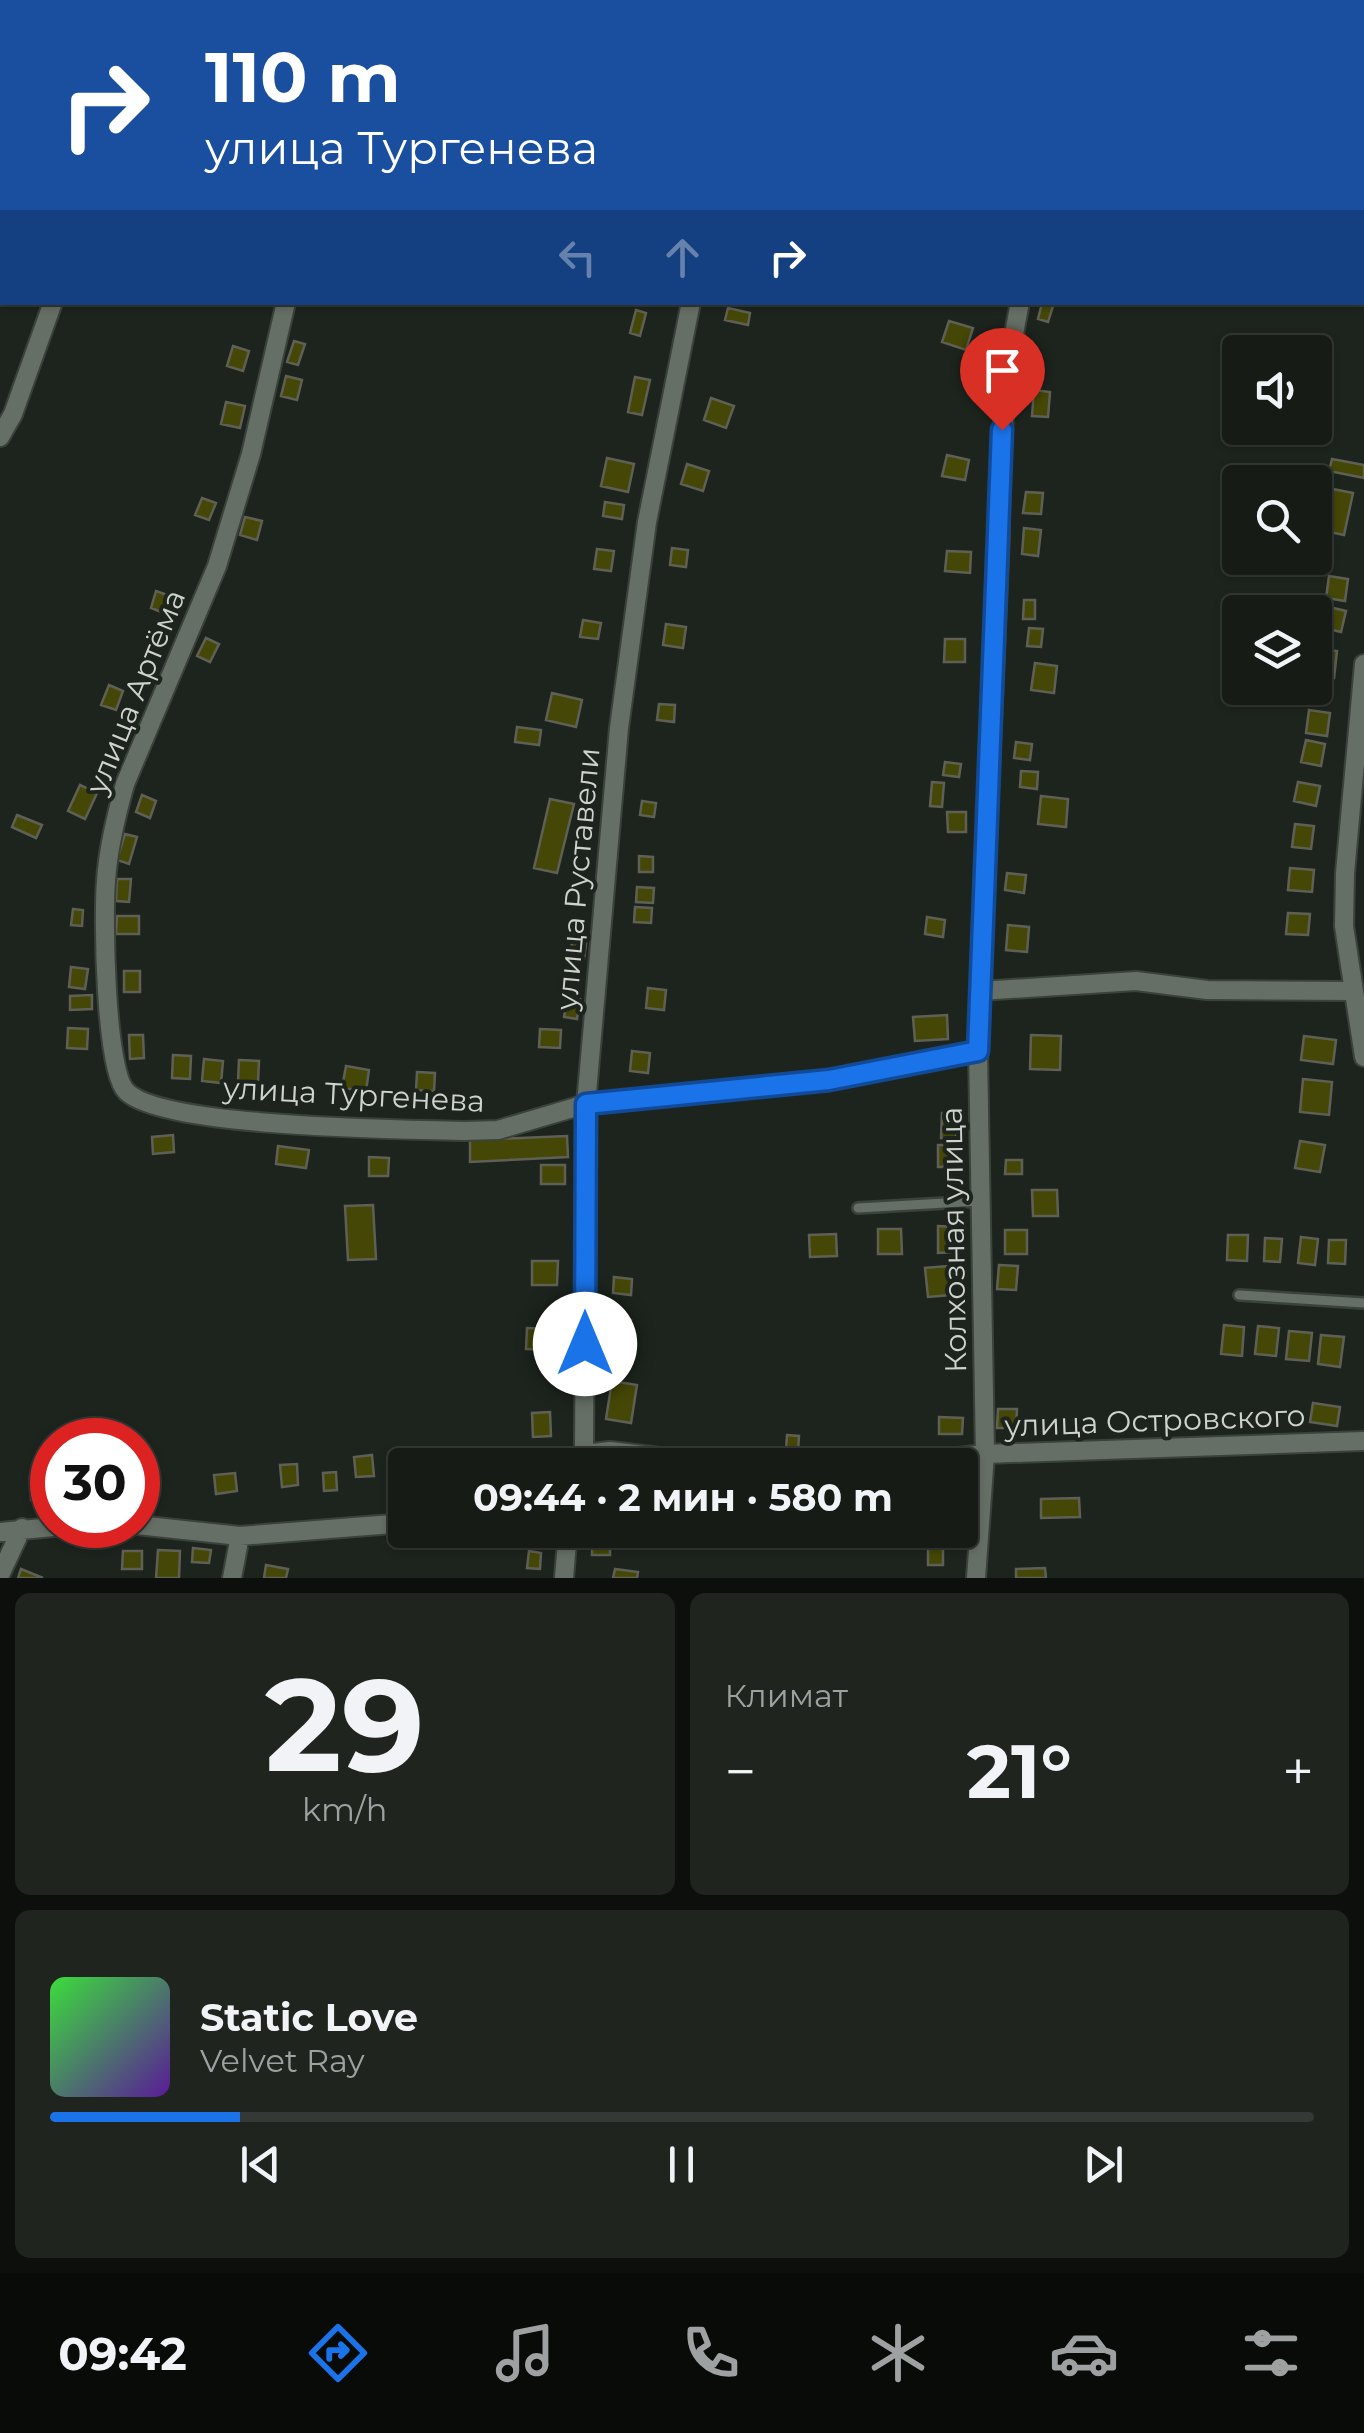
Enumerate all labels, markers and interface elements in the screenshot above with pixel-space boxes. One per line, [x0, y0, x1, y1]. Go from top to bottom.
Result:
text: 110 m [205, 34, 401, 120]
icon: right [40, 40, 170, 170]
text: улица Тургенева [205, 120, 598, 175]
icon: left [550, 230, 605, 285]
icon: ahead [655, 230, 710, 285]
icon: right [760, 230, 815, 285]
pin [960, 328, 1045, 431]
map controls [1222, 335, 1332, 705]
button: sound [1222, 335, 1332, 445]
icon: arrive [975, 343, 1030, 398]
button: search [1222, 465, 1332, 575]
street label: улица Артёма [77, 584, 193, 800]
button: layers [1222, 595, 1332, 705]
street label: улица Руставели [548, 746, 607, 1013]
street label: улица Тургенева [221, 1069, 486, 1120]
street label: Колхозная улица [933, 1107, 974, 1373]
position arrow [533, 1292, 637, 1396]
street label: улица Островского [1003, 1397, 1306, 1444]
speed limit sign: 30 [30, 1418, 160, 1548]
text: 09:44 · 2 мин · 580 m [473, 1474, 893, 1521]
text: 29 [265, 1645, 425, 1804]
text: Климат [725, 1676, 848, 1715]
text: 21° [967, 1725, 1072, 1817]
text: − [725, 1738, 756, 1805]
text: + [1282, 1738, 1314, 1805]
text: km/h [302, 1790, 387, 1829]
text: Static Love [200, 1994, 418, 2041]
text: Velvet Ray [200, 2041, 365, 2080]
icon: previous [233, 2137, 288, 2192]
icon: pause [654, 2137, 709, 2192]
icon: next [1076, 2137, 1131, 2192]
icon: directions [303, 2318, 373, 2388]
icon: music [490, 2318, 560, 2388]
icon: phone [676, 2318, 746, 2388]
icon: climate [863, 2318, 933, 2388]
icon: car [1049, 2318, 1119, 2388]
icon: filters [1236, 2318, 1306, 2388]
text: 09:42 [58, 2326, 187, 2381]

